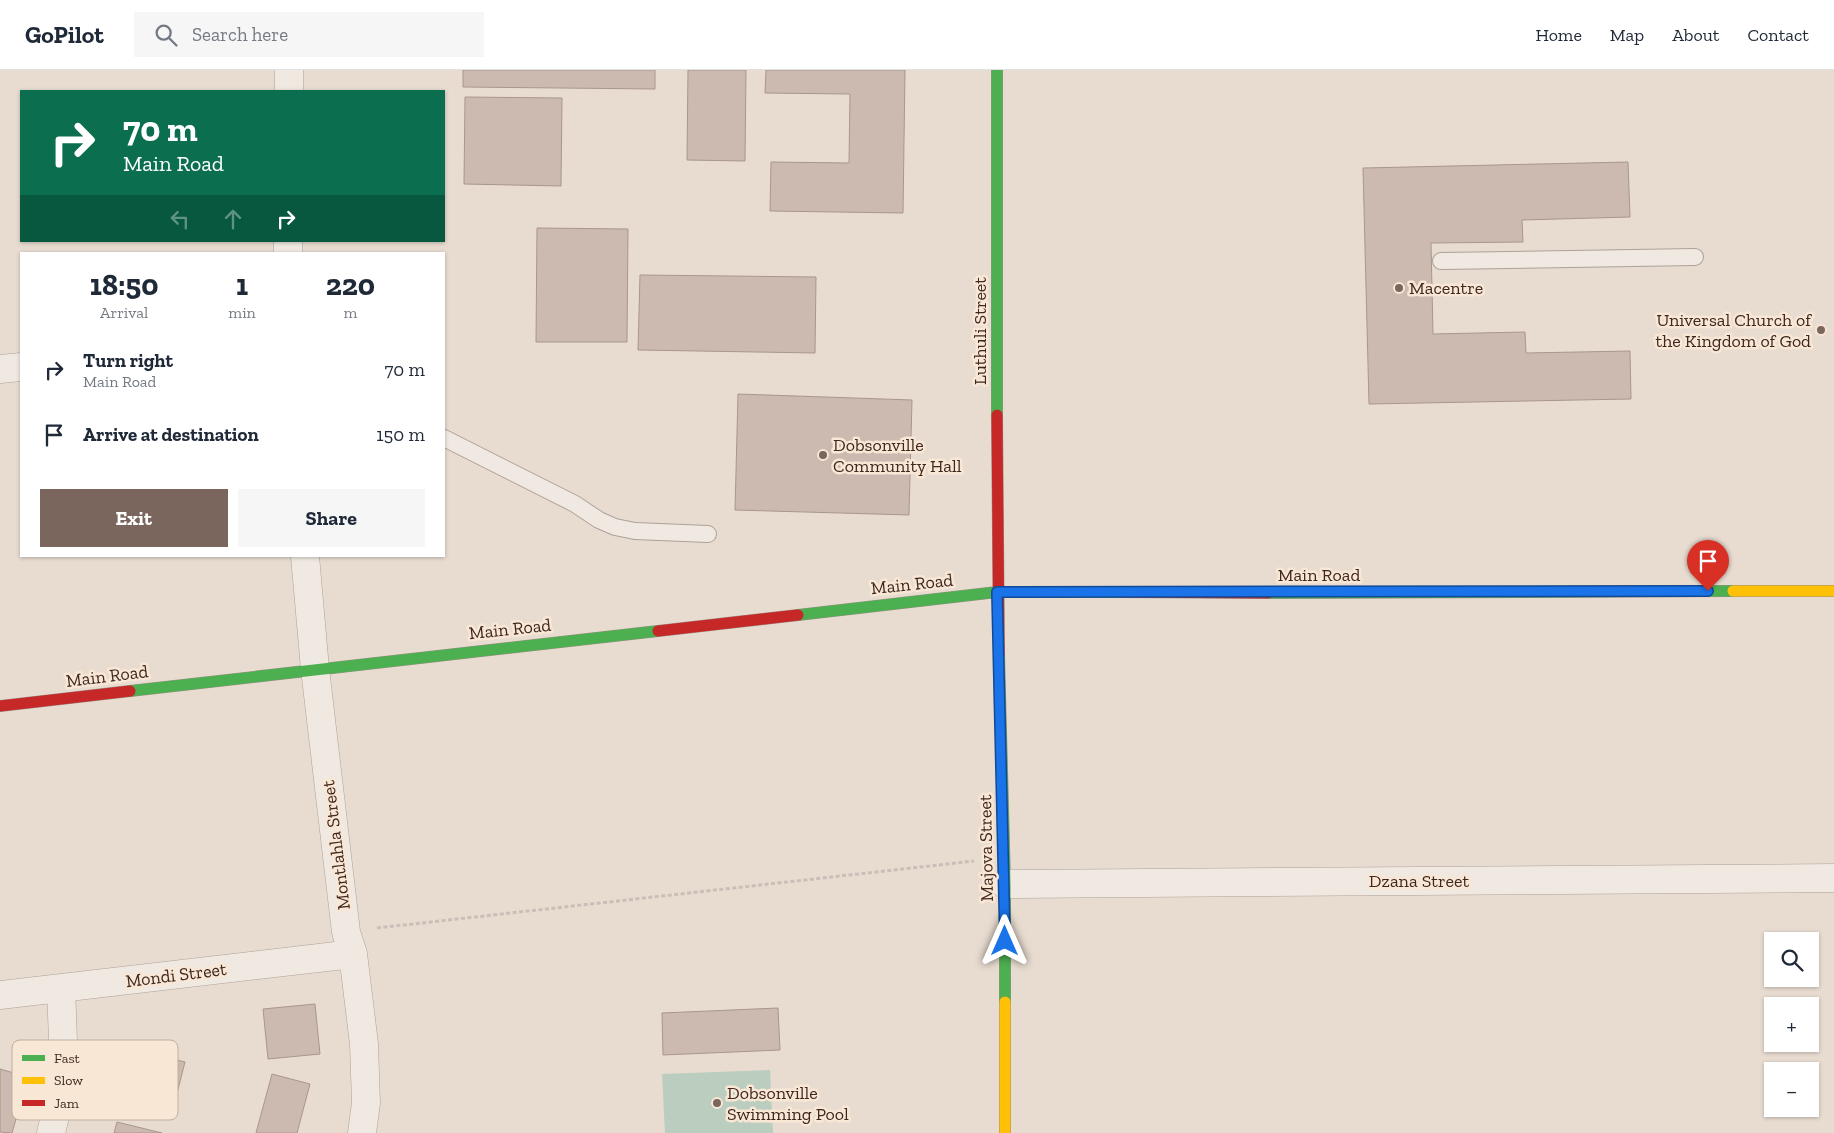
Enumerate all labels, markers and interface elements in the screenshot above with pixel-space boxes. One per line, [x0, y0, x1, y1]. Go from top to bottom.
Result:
search box [134, 12, 484, 57]
text: GoPilot [25, 20, 104, 49]
icon: search [152, 21, 180, 49]
text: Search here [192, 23, 288, 46]
text: Home [1535, 24, 1582, 46]
text: Map [1610, 24, 1644, 46]
text: About [1672, 24, 1719, 46]
text: Contact [1747, 24, 1809, 46]
text: 70 m [123, 108, 198, 150]
icon: right [40, 110, 105, 175]
text: Main Road [123, 150, 224, 177]
icon: left [166, 205, 194, 233]
icon: ahead [219, 205, 247, 233]
icon: right [272, 205, 300, 233]
text: 18:50 [90, 267, 159, 303]
text: 1 [236, 267, 248, 303]
text: 220 [326, 267, 375, 303]
street label: Luthuli Street [969, 277, 991, 385]
place label: Macentre [1409, 277, 1483, 299]
marker: Macentre [1393, 282, 1405, 294]
text: Arrival [100, 303, 148, 322]
text: min [228, 303, 256, 322]
text: m [343, 303, 357, 322]
place label: Universal Church of the Kingdom of God [1656, 309, 1812, 352]
marker: Universal Church of the Kingdom of God [1815, 324, 1827, 336]
text: Turn right [83, 349, 173, 372]
icon: right [40, 356, 68, 384]
text: 70 m [384, 358, 425, 381]
text: Main Road [83, 372, 156, 391]
icon: arrive [40, 421, 68, 449]
text: Arrive at destination [83, 423, 259, 446]
text: 150 m [376, 423, 425, 446]
place label: Dobsonville Community Hall [833, 434, 962, 477]
marker: Dobsonville Community Hall [817, 449, 829, 461]
button: Exit [40, 489, 228, 547]
button: Share [238, 489, 425, 547]
pin [1687, 540, 1729, 591]
icon: arrive [1694, 547, 1722, 575]
street label: Main Road [1278, 564, 1360, 586]
street label: Main Road [870, 569, 954, 599]
street label: Main Road [468, 614, 552, 644]
street label: Main Road [65, 660, 149, 692]
street label: Montlahla Street [317, 779, 355, 911]
street label: Majova Street [974, 794, 998, 902]
street label: Dzana Street [1369, 870, 1469, 892]
position arrow [978, 914, 1030, 966]
map controls [1764, 932, 1819, 1117]
button: search [1764, 932, 1819, 987]
street label: Mondi Street [124, 958, 228, 992]
button: + [1764, 997, 1819, 1052]
legend [12, 1040, 178, 1120]
text: Fast [54, 1050, 81, 1067]
button: − [1764, 1062, 1819, 1117]
text: Slow [54, 1072, 83, 1089]
place label: Dobsonville Swimming Pool [727, 1082, 849, 1125]
text: Jam [54, 1095, 79, 1112]
marker: Dobsonville Swimming Pool [711, 1097, 723, 1109]

